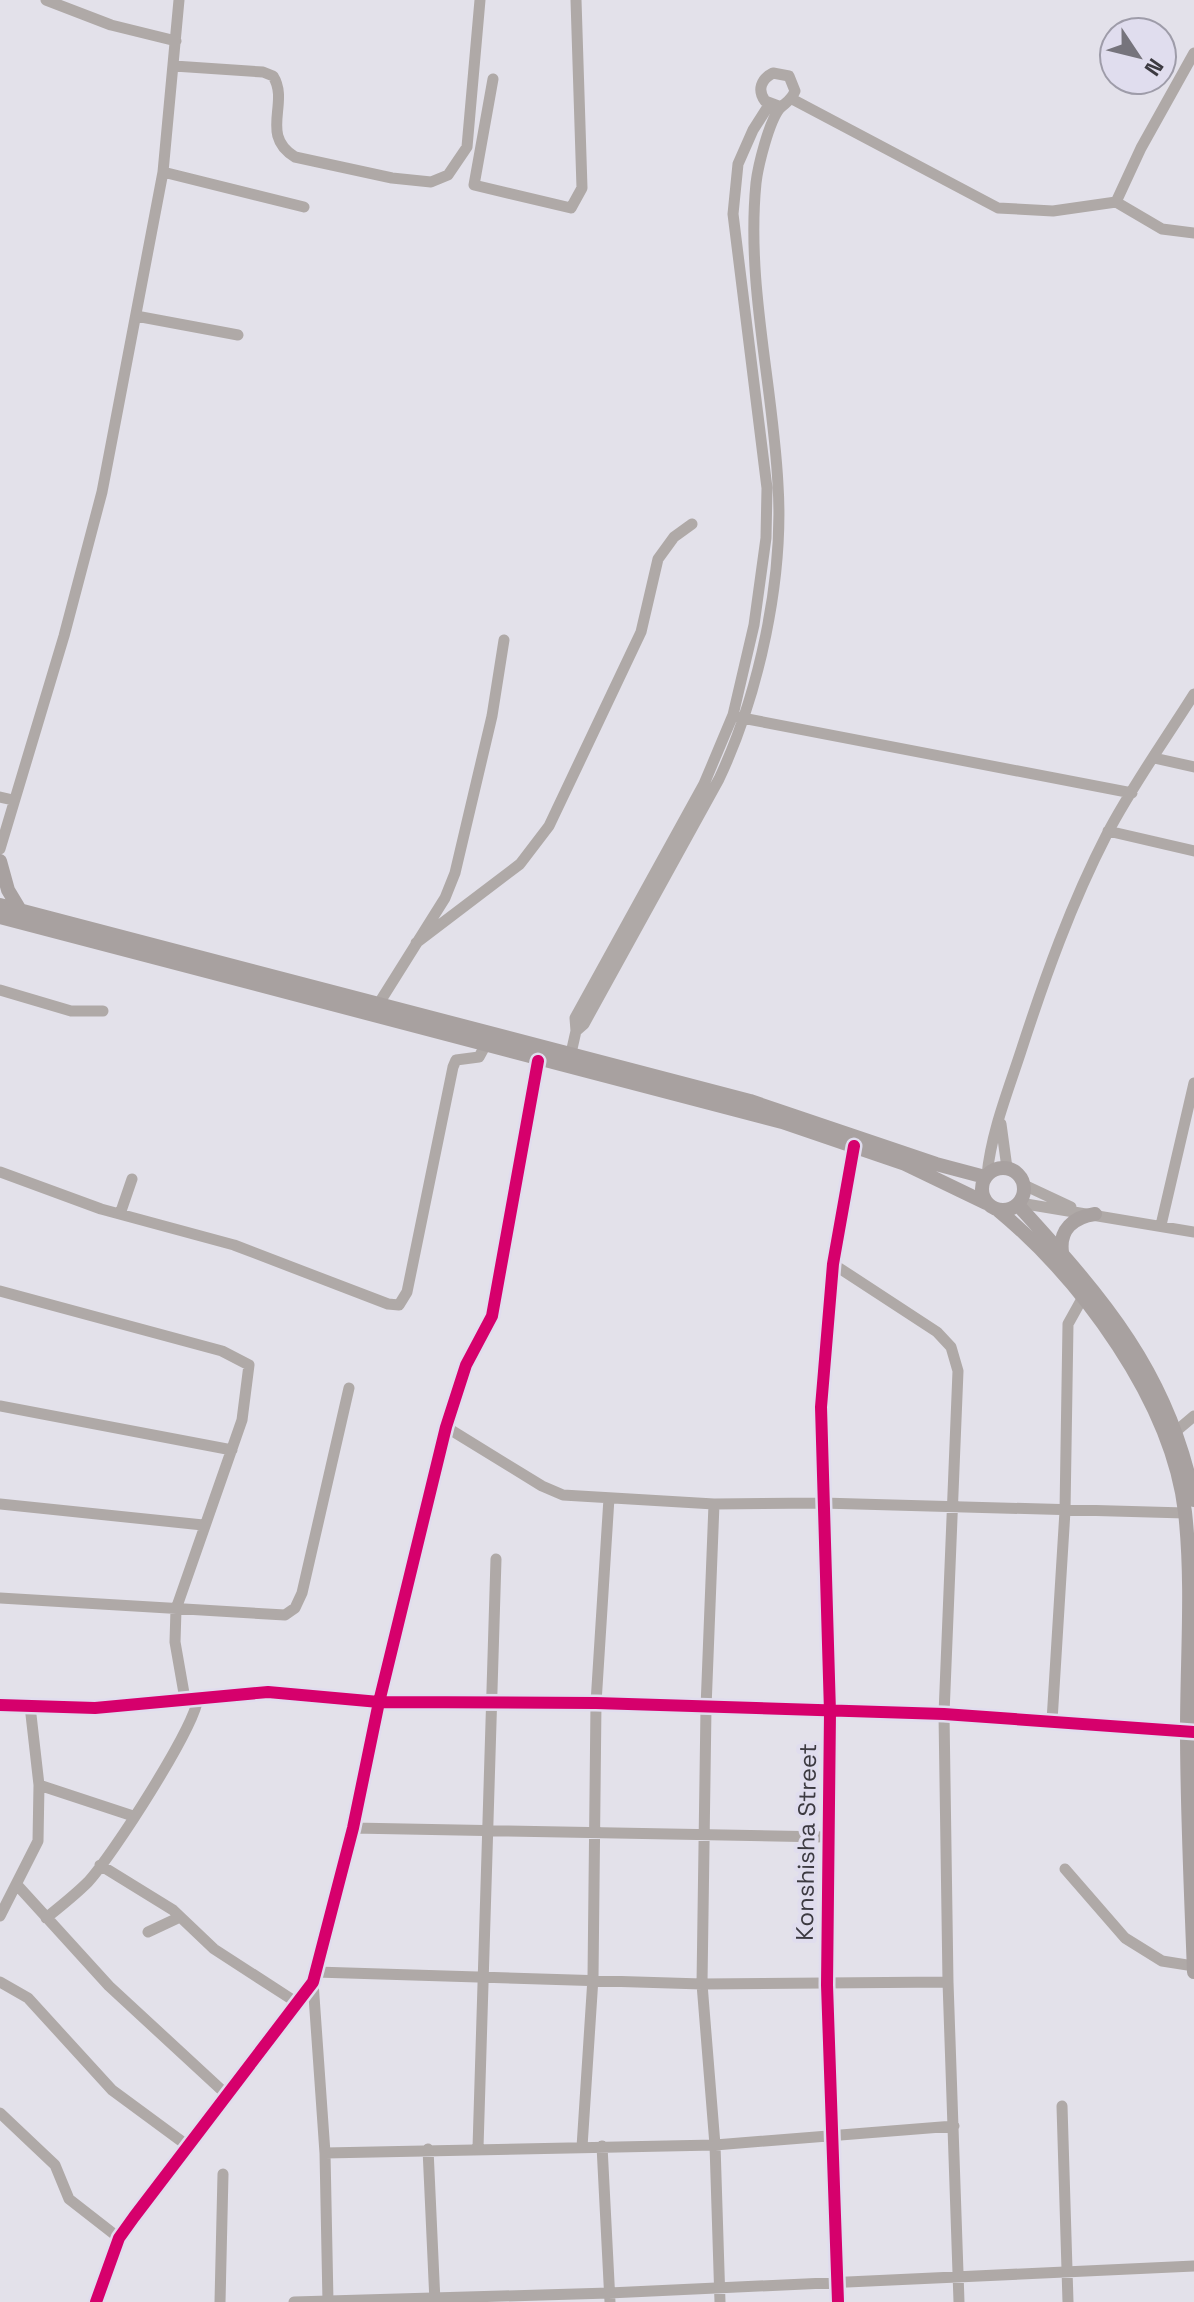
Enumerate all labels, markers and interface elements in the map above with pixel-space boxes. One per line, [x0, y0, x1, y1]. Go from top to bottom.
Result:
north arrow [1098, 16, 1178, 96]
text: N [1139, 53, 1170, 82]
street label: Konshisha Street [789, 1743, 823, 1941]

